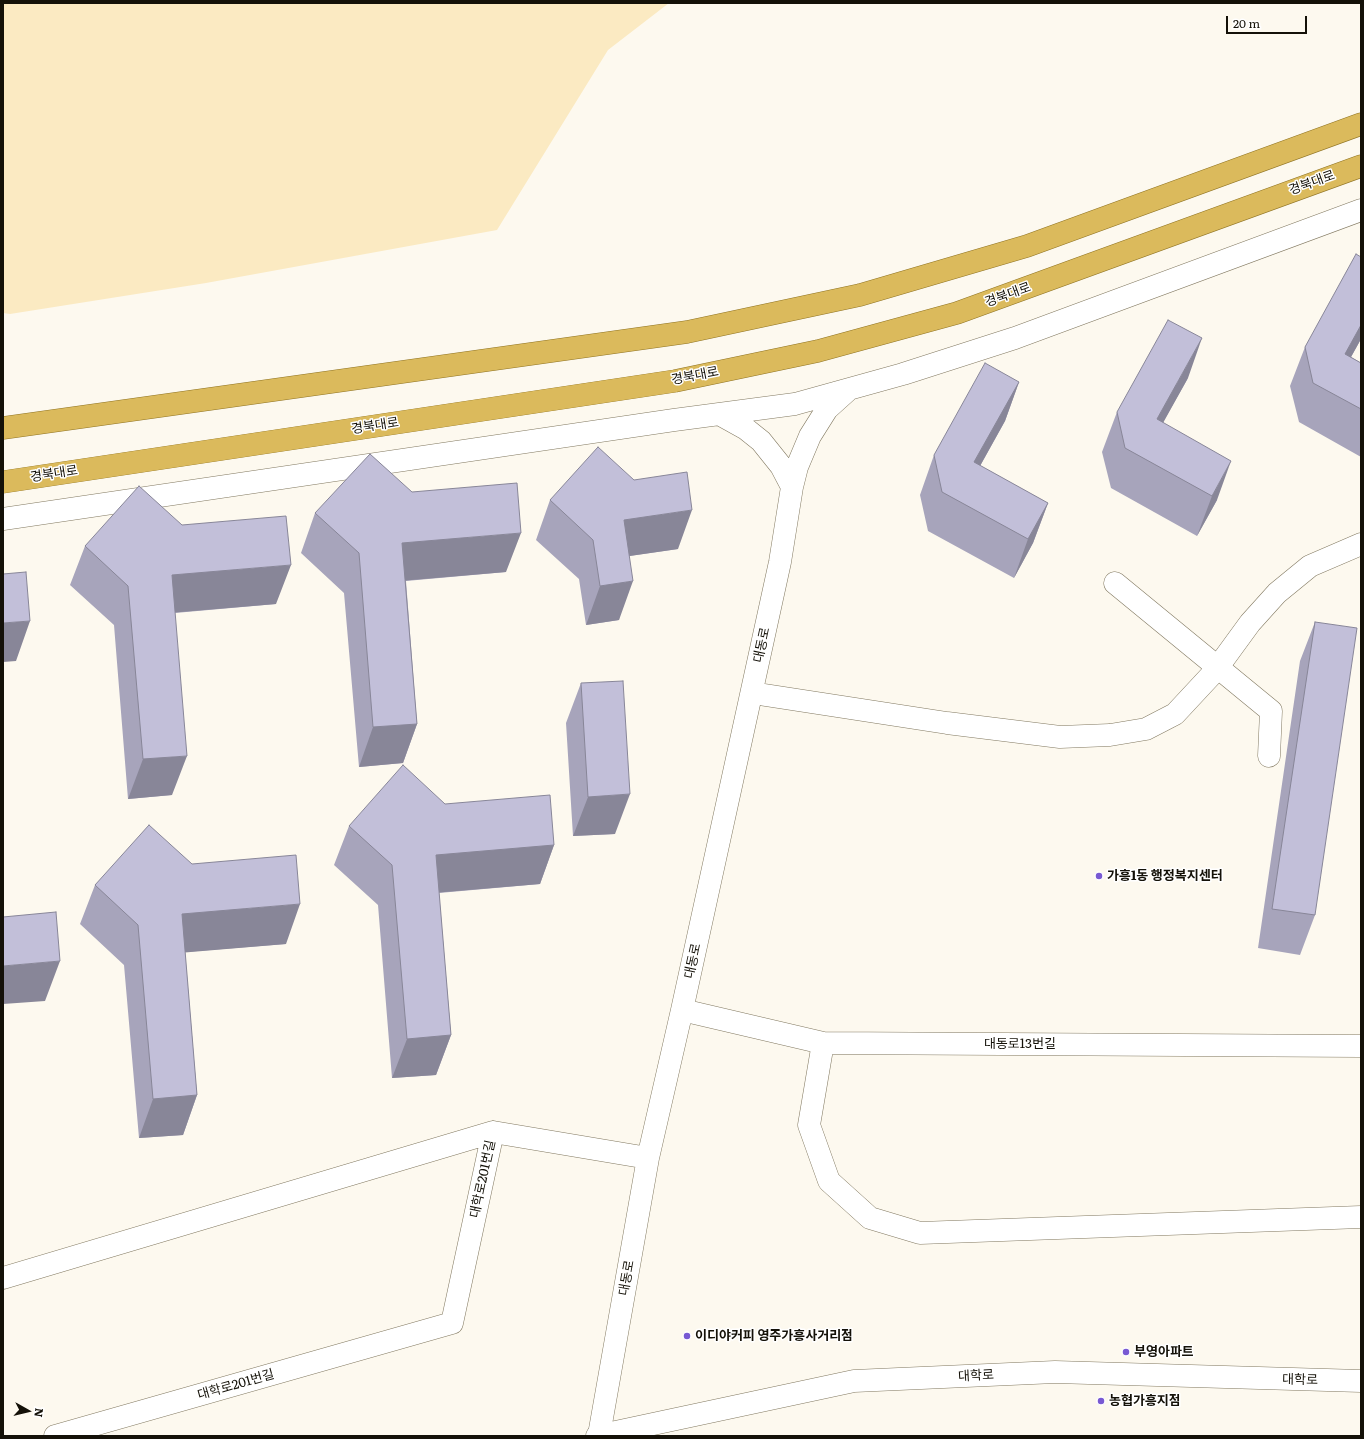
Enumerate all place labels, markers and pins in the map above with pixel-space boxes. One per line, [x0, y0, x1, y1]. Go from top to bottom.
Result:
place label: 가흥1동 행정복지센터 [1107, 868, 1223, 884]
marker: 가흥1동 행정복지센터 [1094, 871, 1104, 881]
place label: 이디야커피 영주가흥사거리점 [695, 1328, 853, 1344]
marker: 이디야커피 영주가흥사거리점 [682, 1331, 692, 1341]
place label: 부영아파트 [1134, 1344, 1194, 1360]
marker: 부영아파트 [1121, 1347, 1131, 1357]
place label: 농협가흥지점 [1109, 1393, 1181, 1409]
marker: 농협가흥지점 [1096, 1396, 1106, 1406]

